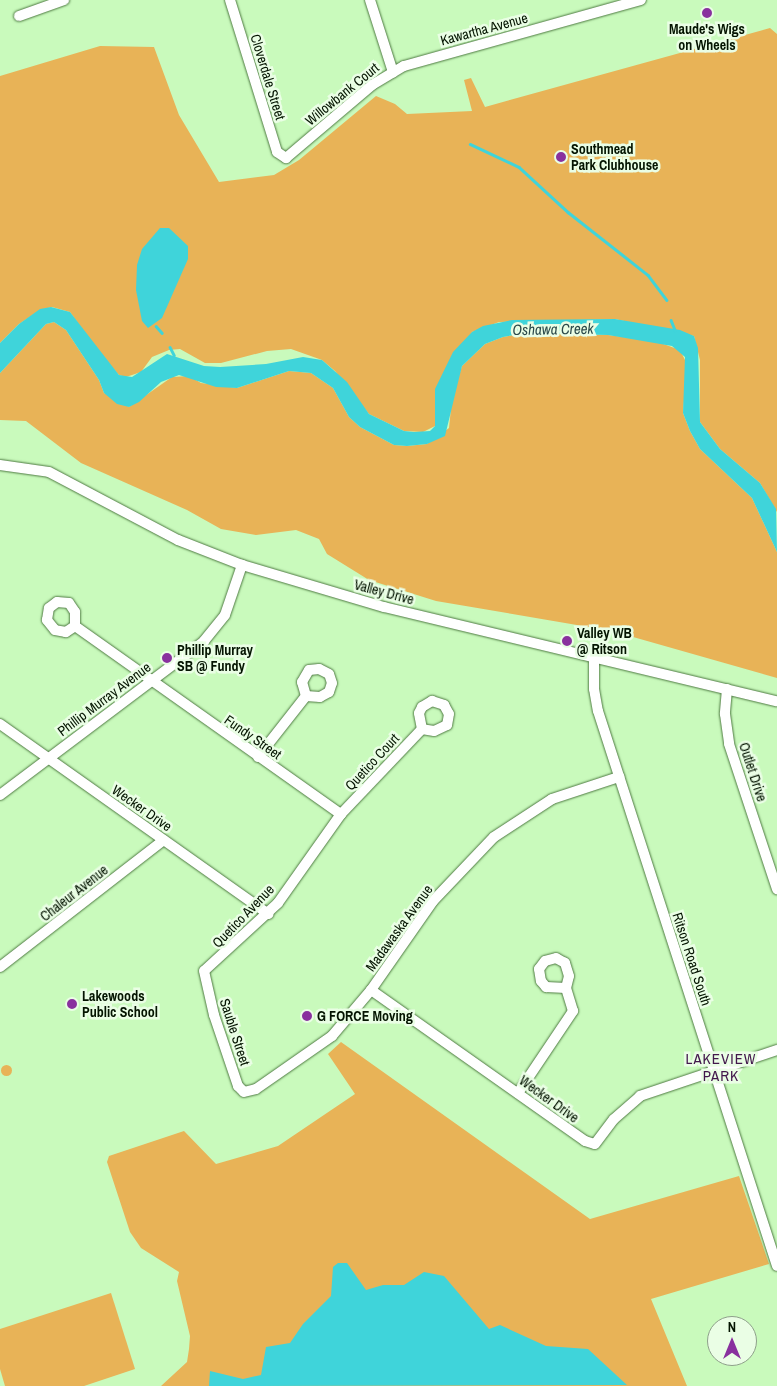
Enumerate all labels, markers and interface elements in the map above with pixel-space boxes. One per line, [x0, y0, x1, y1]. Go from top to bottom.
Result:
marker: Maude's Wigs on Wheels [701, 7, 713, 19]
street label: Kawartha Avenue [438, 9, 530, 49]
place label: Maude's Wigs on Wheels [669, 21, 745, 54]
street label: Cloverdale Street [247, 32, 289, 122]
street label: Willowbank Court [302, 59, 382, 129]
place label: Southmead Park Clubhouse [571, 141, 658, 174]
marker: Southmead Park Clubhouse [555, 151, 567, 163]
water label: Oshawa Creek [512, 319, 594, 339]
street label: Valley Drive [352, 576, 416, 608]
place label: Valley WB @ Ritson [577, 625, 632, 658]
marker: Valley WB @ Ritson [561, 635, 573, 647]
place label: Phillip Murray SB @ Fundy [177, 642, 253, 674]
marker: Phillip Murray SB @ Fundy [161, 652, 173, 664]
street label: Phillip Murray Avenue [54, 658, 154, 740]
street label: Fundy Street [221, 711, 285, 763]
street label: Quetico Court [341, 730, 403, 794]
street label: Outlet Drive [736, 740, 770, 804]
street label: Wecker Drive [109, 781, 175, 835]
street label: Chaleur Avenue [36, 861, 112, 925]
street label: Quetico Avenue [208, 881, 278, 951]
street label: Madawaska Avenue [362, 881, 436, 975]
street label: Ritson Road South [669, 910, 715, 1008]
place label: Lakewoods Public School [82, 988, 158, 1020]
street label: Sauble Street [216, 996, 254, 1068]
marker: Lakewoods Public School [66, 998, 78, 1010]
place label: G FORCE Moving [317, 1008, 413, 1024]
marker: G FORCE Moving [301, 1010, 313, 1022]
district label: LAKEVIEW PARK [685, 1049, 757, 1084]
street label: Wecker Drive [516, 1072, 582, 1126]
north arrow [707, 1316, 757, 1366]
text: N [728, 1318, 736, 1336]

